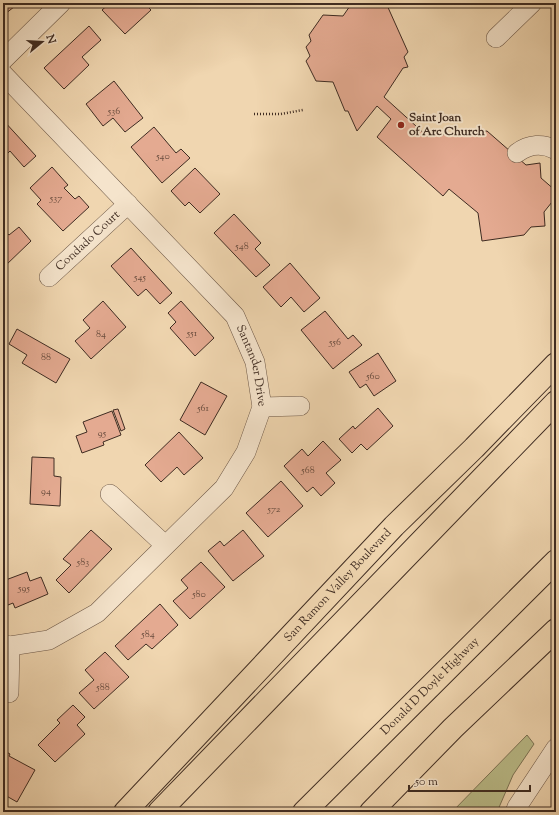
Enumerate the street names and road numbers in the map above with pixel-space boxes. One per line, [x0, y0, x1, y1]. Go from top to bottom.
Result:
street label: Condado Court [52, 206, 124, 276]
street label: Santander Drive [231, 322, 271, 408]
street label: San Ramon Valley Boulevard [280, 524, 396, 646]
street label: Donald D Doyle Highway [377, 633, 483, 739]

